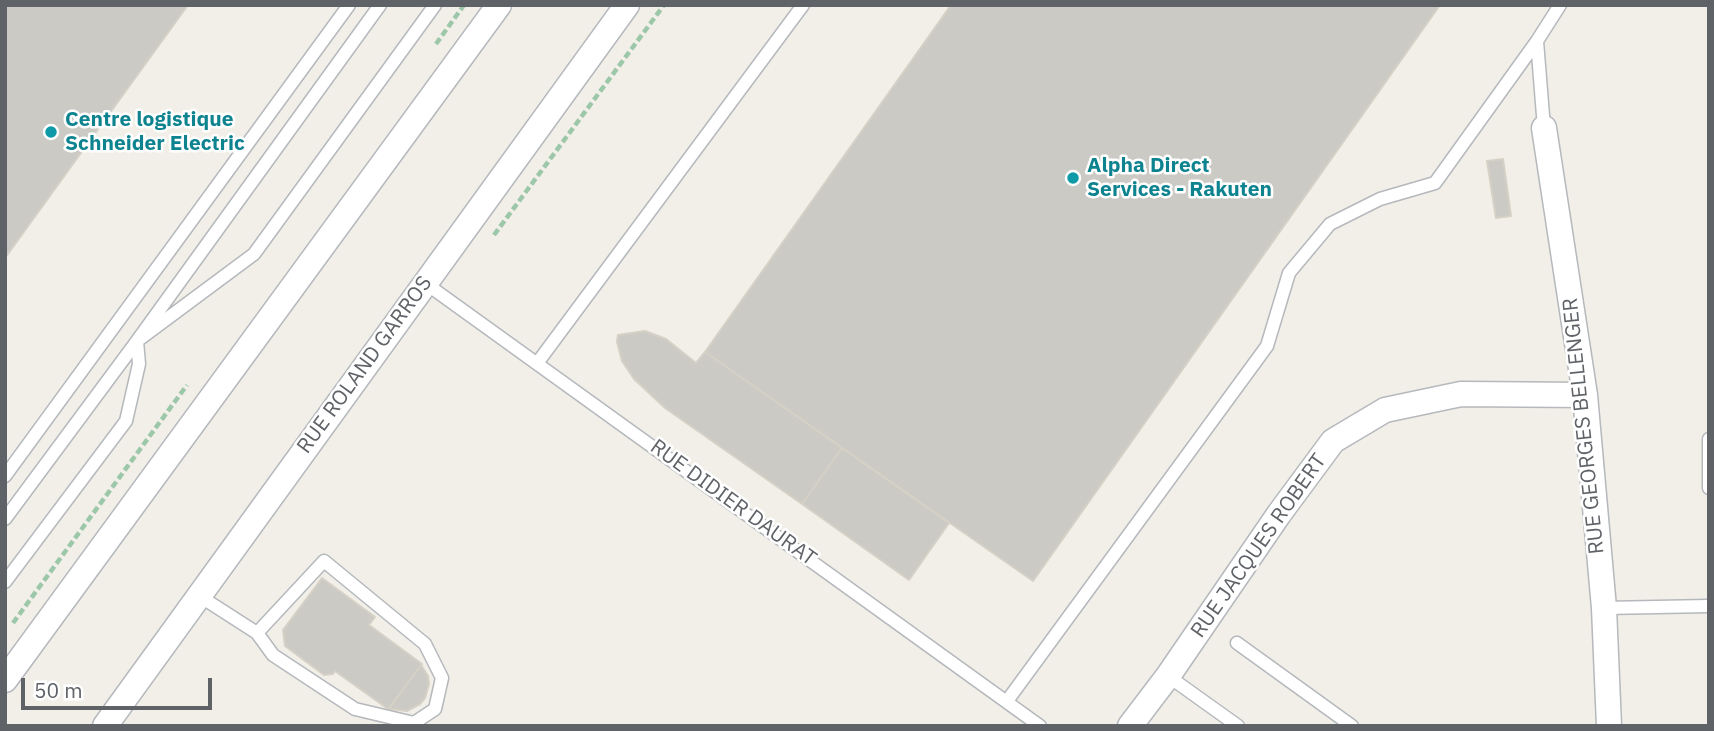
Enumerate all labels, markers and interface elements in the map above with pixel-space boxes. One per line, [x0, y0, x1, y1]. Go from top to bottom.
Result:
place label: Centre logistique Schneider Electric [65, 107, 245, 157]
marker: Centre logistique Schneider Electric [43, 124, 59, 140]
place label: Alpha Direct Services - Rakuten [1087, 153, 1272, 203]
marker: Alpha Direct Services - Rakuten [1065, 170, 1081, 186]
street label: RUE ROLAND GARROS [292, 272, 438, 458]
street label: RUE GEORGES BELLENGER [1558, 296, 1610, 556]
street label: RUE DIDIER DAURAT [645, 434, 821, 572]
street label: RUE JACQUES ROBERT [1186, 449, 1332, 643]
scale bar [24, 664, 215, 708]
text: 50 m [34, 676, 83, 704]

